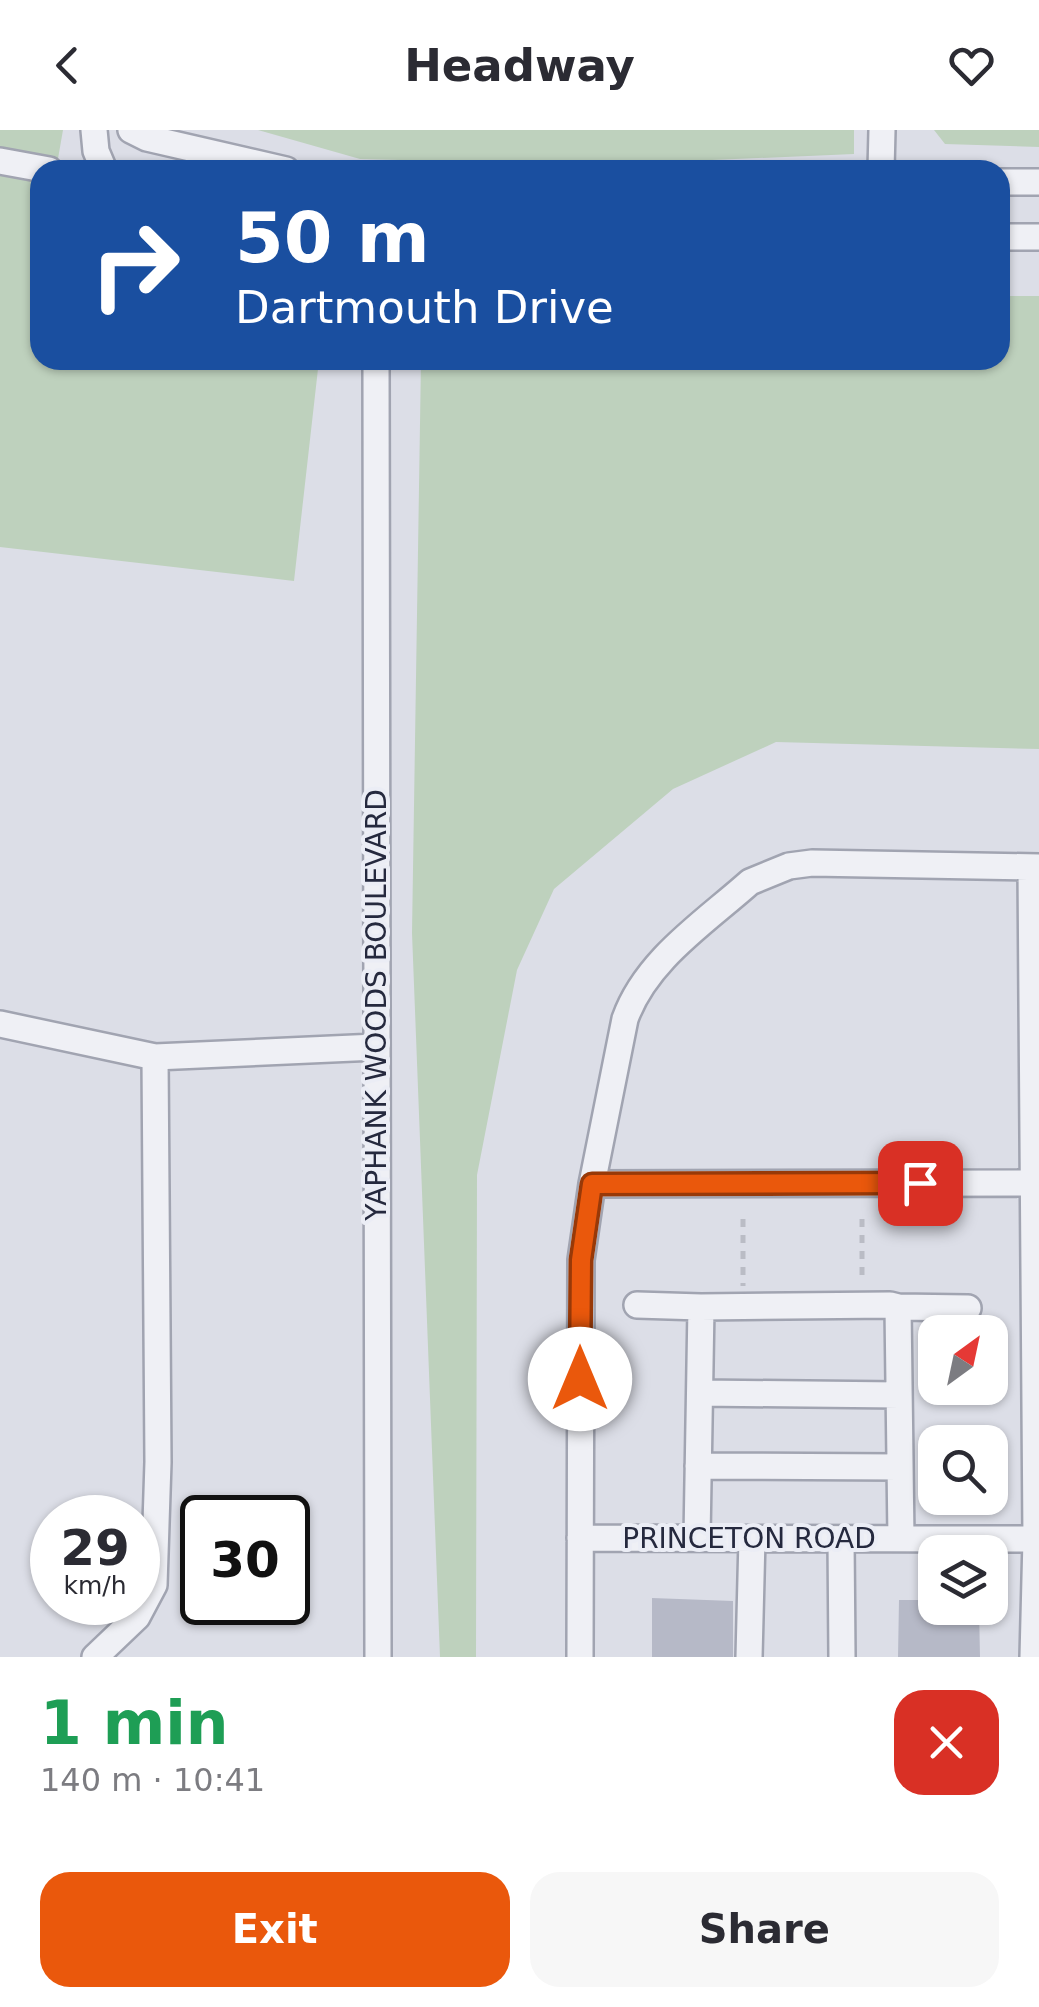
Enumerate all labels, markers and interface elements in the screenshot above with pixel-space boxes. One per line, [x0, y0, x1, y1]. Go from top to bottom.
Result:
icon: back [40, 38, 95, 93]
icon: heart [944, 38, 999, 93]
text: Headway [404, 39, 635, 92]
text: 50 m [235, 197, 430, 279]
icon: right [70, 200, 200, 330]
text: Dartmouth Drive [235, 281, 614, 334]
street label: YAPHANK WOODS BOULEVARD [360, 789, 393, 1222]
pin [878, 1141, 963, 1226]
icon: arrive [893, 1156, 948, 1211]
north arrow [918, 1315, 1008, 1405]
map controls [918, 1315, 1008, 1625]
position arrow [528, 1327, 632, 1431]
button: search [918, 1425, 1008, 1515]
speed limit sign: 30 [180, 1495, 310, 1625]
text: 29 [60, 1519, 130, 1577]
street label: PRINCETON ROAD [622, 1522, 876, 1555]
button: layers [918, 1535, 1008, 1625]
text: km/h [63, 1571, 127, 1600]
text: 1 min [40, 1688, 228, 1758]
button: close [894, 1690, 999, 1795]
text: 140 m · 10:41 [40, 1761, 265, 1799]
button: Exit [40, 1872, 510, 1987]
button: Share [530, 1872, 999, 1987]

